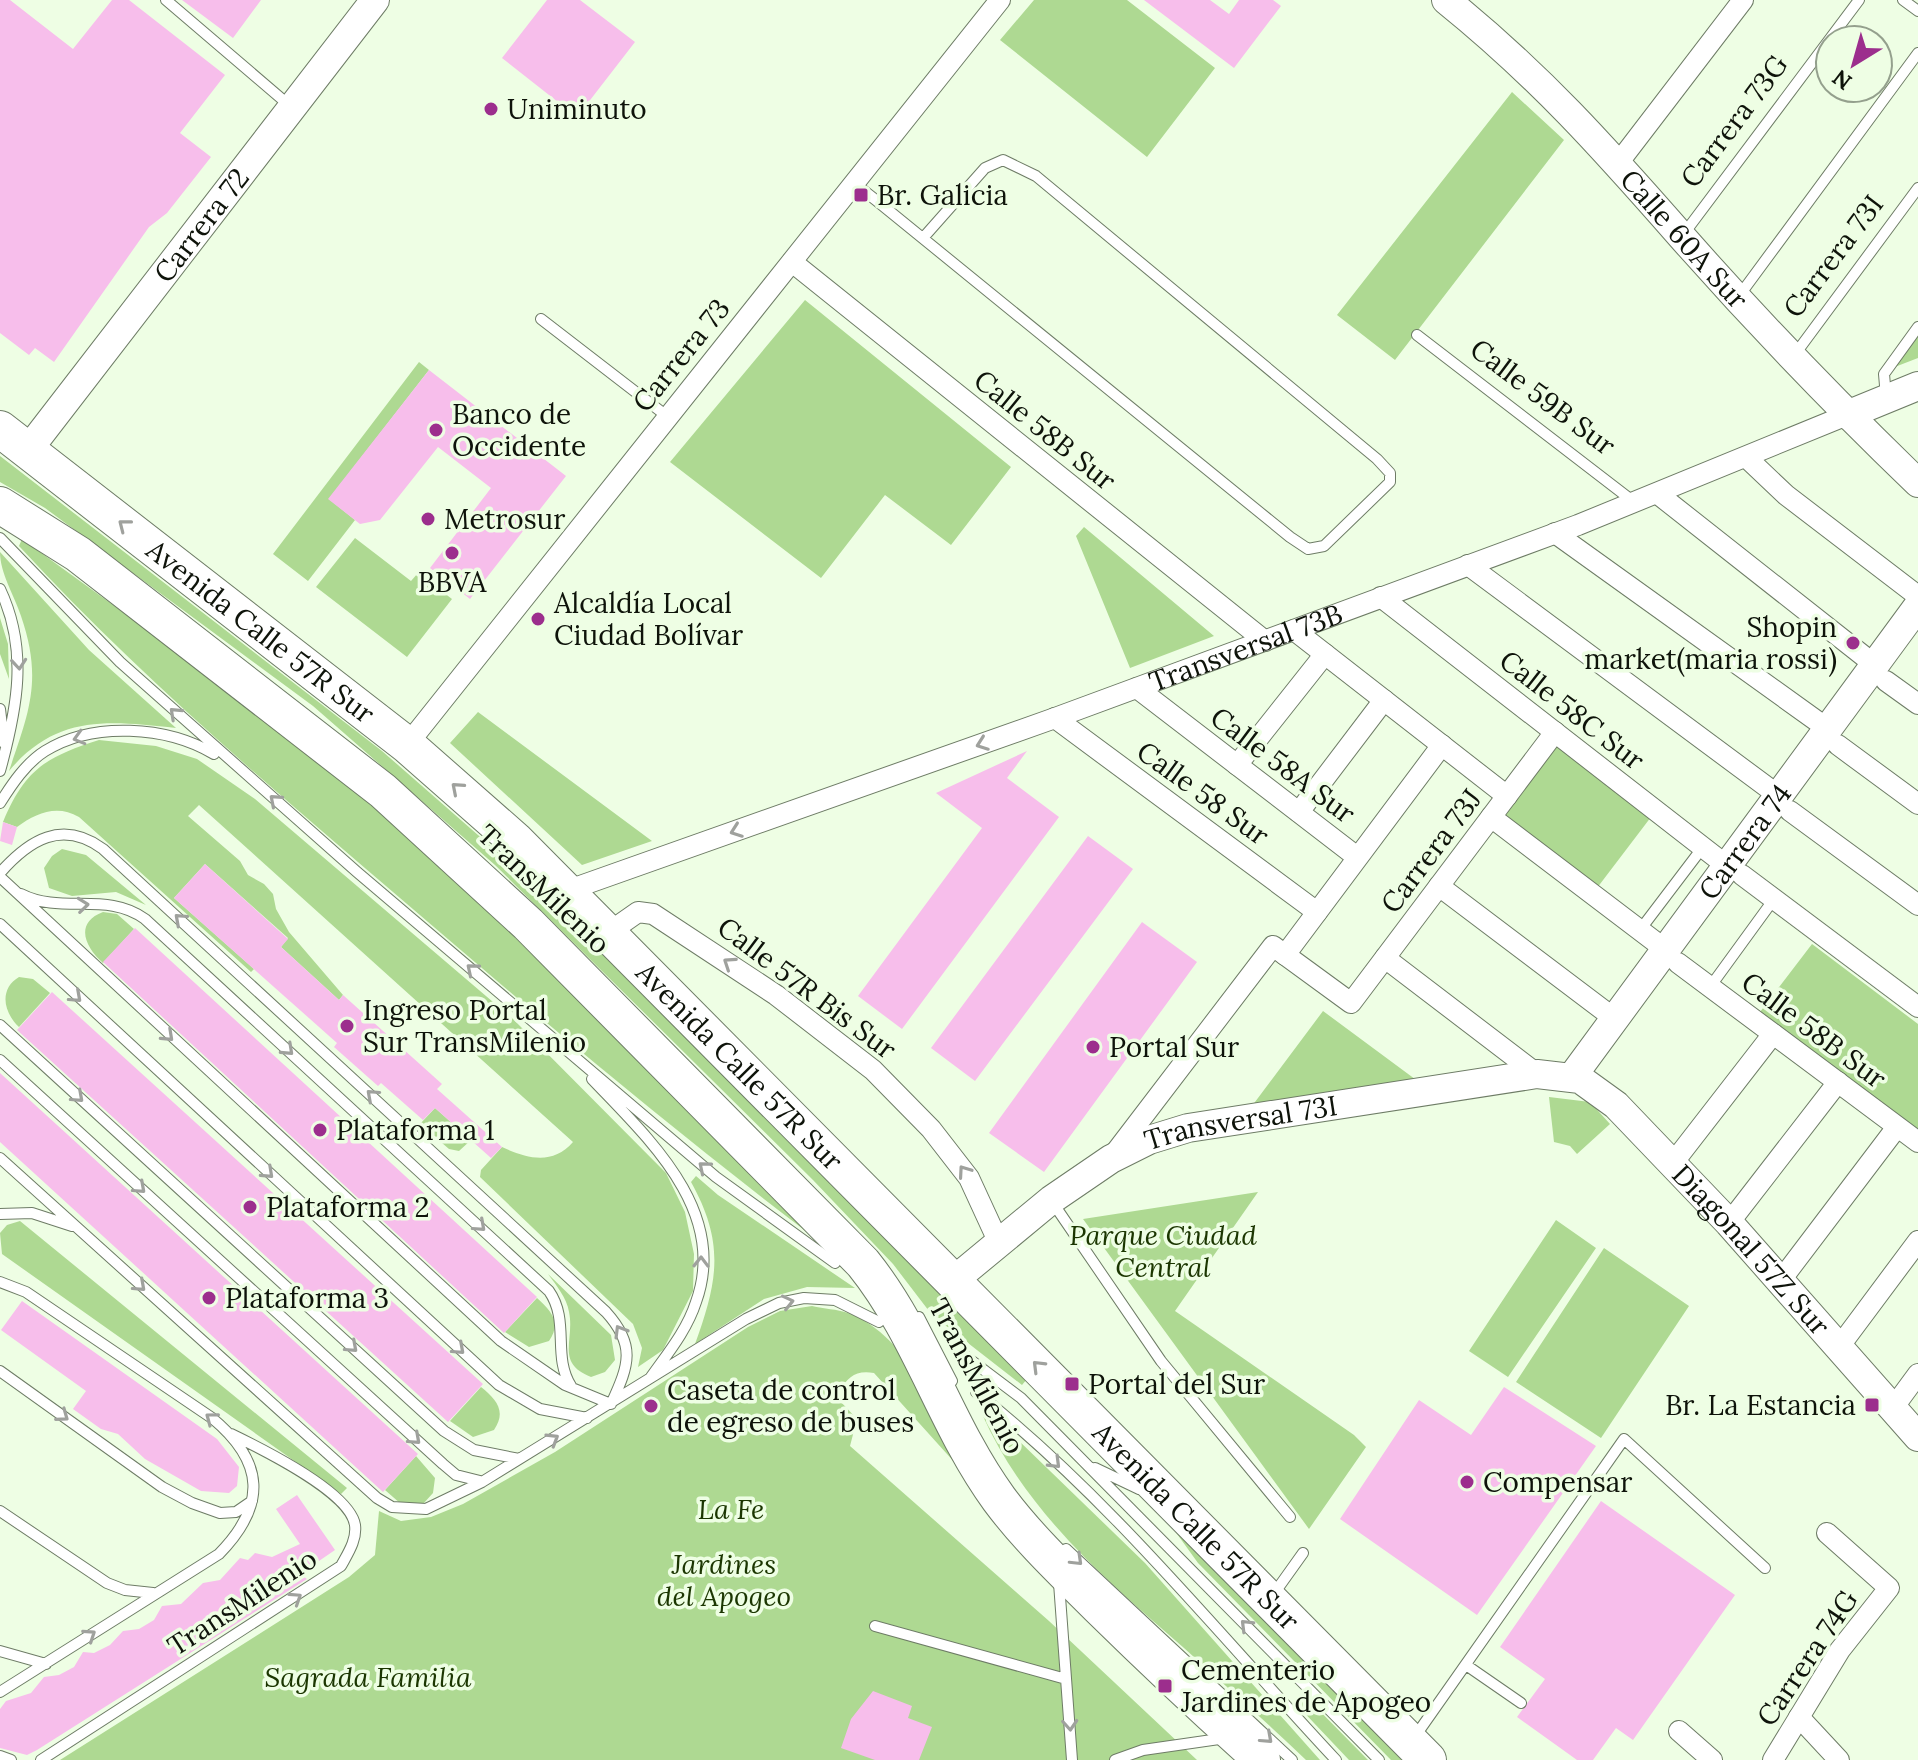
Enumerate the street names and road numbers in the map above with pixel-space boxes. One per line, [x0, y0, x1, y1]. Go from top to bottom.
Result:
street label: Carrera 73G [1672, 48, 1796, 194]
street label: Carrera 72 [146, 161, 257, 290]
street label: Calle 60A Sur [1613, 162, 1756, 316]
street label: Carrera 73I [1775, 187, 1891, 325]
street label: Carrera 73 [624, 291, 738, 419]
street label: Calle 59B Sur [1463, 331, 1623, 463]
street label: Calle 58B Sur [967, 362, 1123, 498]
street label: Avenida Calle 57R Sur [139, 531, 382, 731]
street label: Transversal 73B [1144, 595, 1347, 700]
street label: Calle 58C Sur [1492, 642, 1652, 778]
street label: Calle 58A Sur [1203, 699, 1363, 831]
street label: Calle 58 Sur [1130, 733, 1276, 853]
street label: Carrera 74 [1690, 777, 1799, 907]
street label: Carrera 73J [1373, 782, 1489, 920]
street label: TransMilenio [470, 817, 618, 961]
street label: Calle 57R Bis Sur [710, 909, 904, 1067]
street label: Avenida Calle 57R Sur [628, 954, 851, 1178]
street label: Calle 58B Sur [1734, 964, 1894, 1096]
street label: Transversal 73I [1140, 1087, 1340, 1158]
street label: Diagonal 57Z Sur [1664, 1157, 1838, 1343]
street label: TransMilenio [921, 1292, 1033, 1460]
street label: Avenida Calle 57R Sur [1084, 1414, 1307, 1638]
street label: TransMilenio [160, 1540, 324, 1664]
street label: Carrera 74G [1748, 1583, 1866, 1733]

